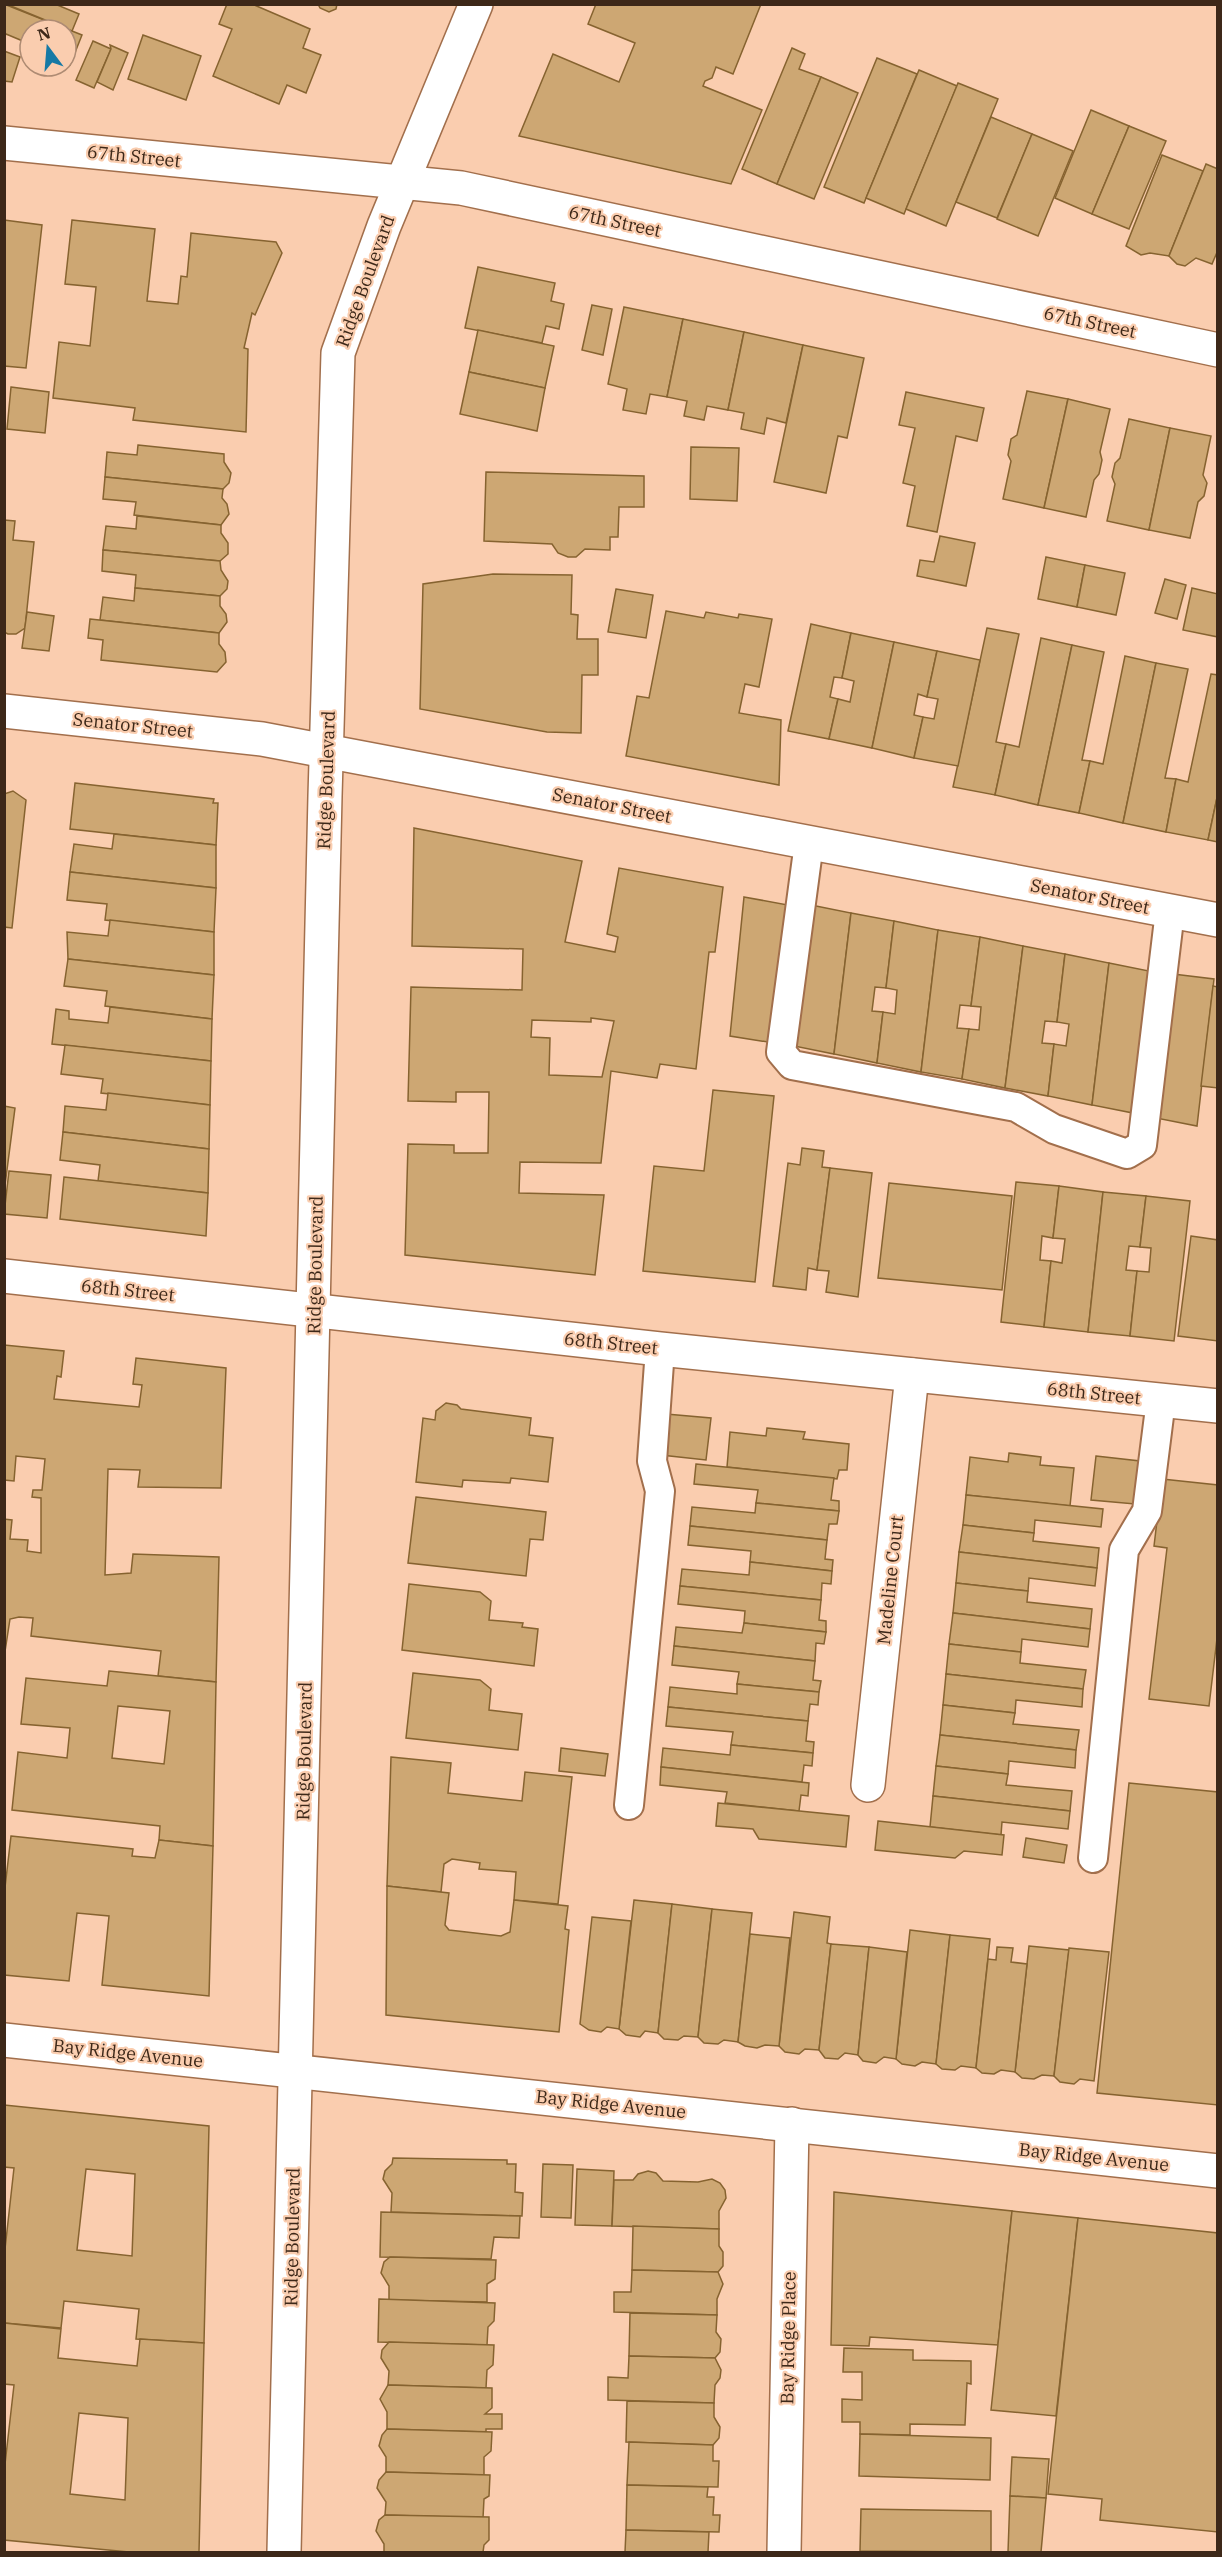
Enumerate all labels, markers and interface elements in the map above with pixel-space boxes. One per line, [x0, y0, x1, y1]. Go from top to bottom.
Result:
north arrow [18, 18, 78, 78]
text: N [35, 22, 53, 45]
street label: 67th Street [86, 140, 182, 172]
street label: 67th Street [567, 200, 663, 242]
street label: Ridge Boulevard [330, 212, 400, 350]
street label: 67th Street [1042, 301, 1138, 343]
street label: Senator Street [72, 707, 194, 743]
street label: Ridge Boulevard [312, 710, 340, 850]
street label: Senator Street [551, 782, 673, 828]
street label: Senator Street [1029, 873, 1151, 919]
street label: Ridge Boulevard [302, 1195, 328, 1335]
street label: 68th Street [80, 1274, 176, 1306]
street label: 68th Street [563, 1327, 659, 1359]
street label: 68th Street [1046, 1377, 1142, 1409]
street label: Madeline Court [872, 1514, 908, 1646]
street label: Ridge Boulevard [291, 1681, 317, 1821]
street label: Bay Ridge Avenue [52, 2034, 204, 2072]
street label: Bay Ridge Avenue [535, 2085, 687, 2123]
street label: Bay Ridge Avenue [1018, 2138, 1170, 2176]
street label: Ridge Boulevard [279, 2167, 305, 2307]
street label: Bay Ridge Place [775, 2271, 801, 2405]

